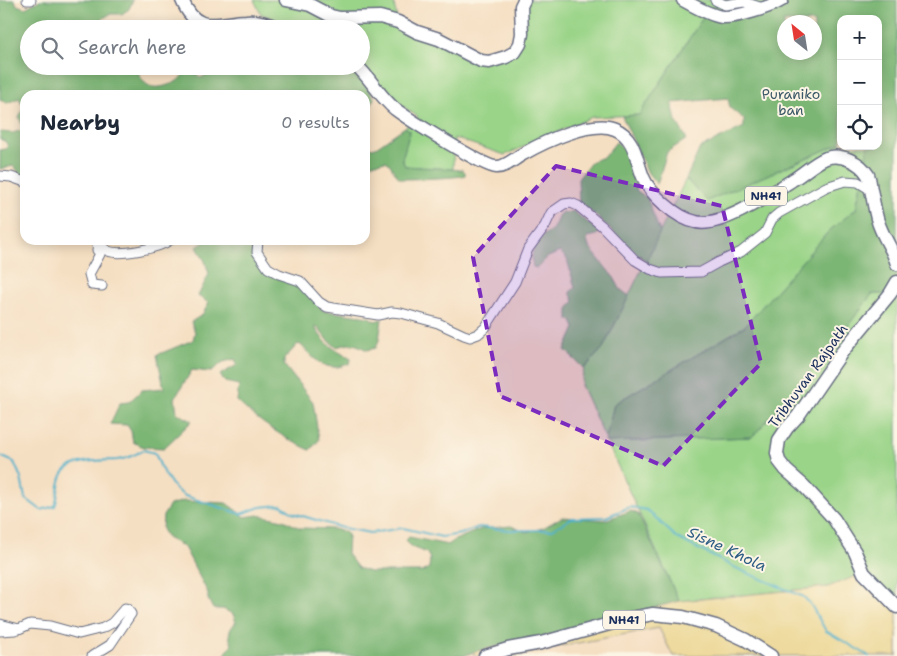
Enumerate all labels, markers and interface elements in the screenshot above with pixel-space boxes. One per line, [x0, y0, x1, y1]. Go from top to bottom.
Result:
north arrow [777, 15, 822, 60]
map controls [837, 15, 882, 150]
button: + [837, 15, 882, 60]
search box [20, 20, 370, 75]
icon: search [38, 34, 66, 62]
text: Search here [78, 35, 187, 60]
button: − [837, 60, 882, 105]
park label: Puraniko ban [762, 85, 820, 119]
button: locate [837, 105, 882, 150]
text: Nearby [40, 109, 120, 137]
text: 0 results [281, 112, 350, 133]
road number: NH41 [745, 187, 787, 206]
street label: Tribhuvan Rajpath [764, 321, 852, 431]
water label: Sisne Khola [684, 522, 770, 576]
road number: NH41 [603, 610, 645, 630]

